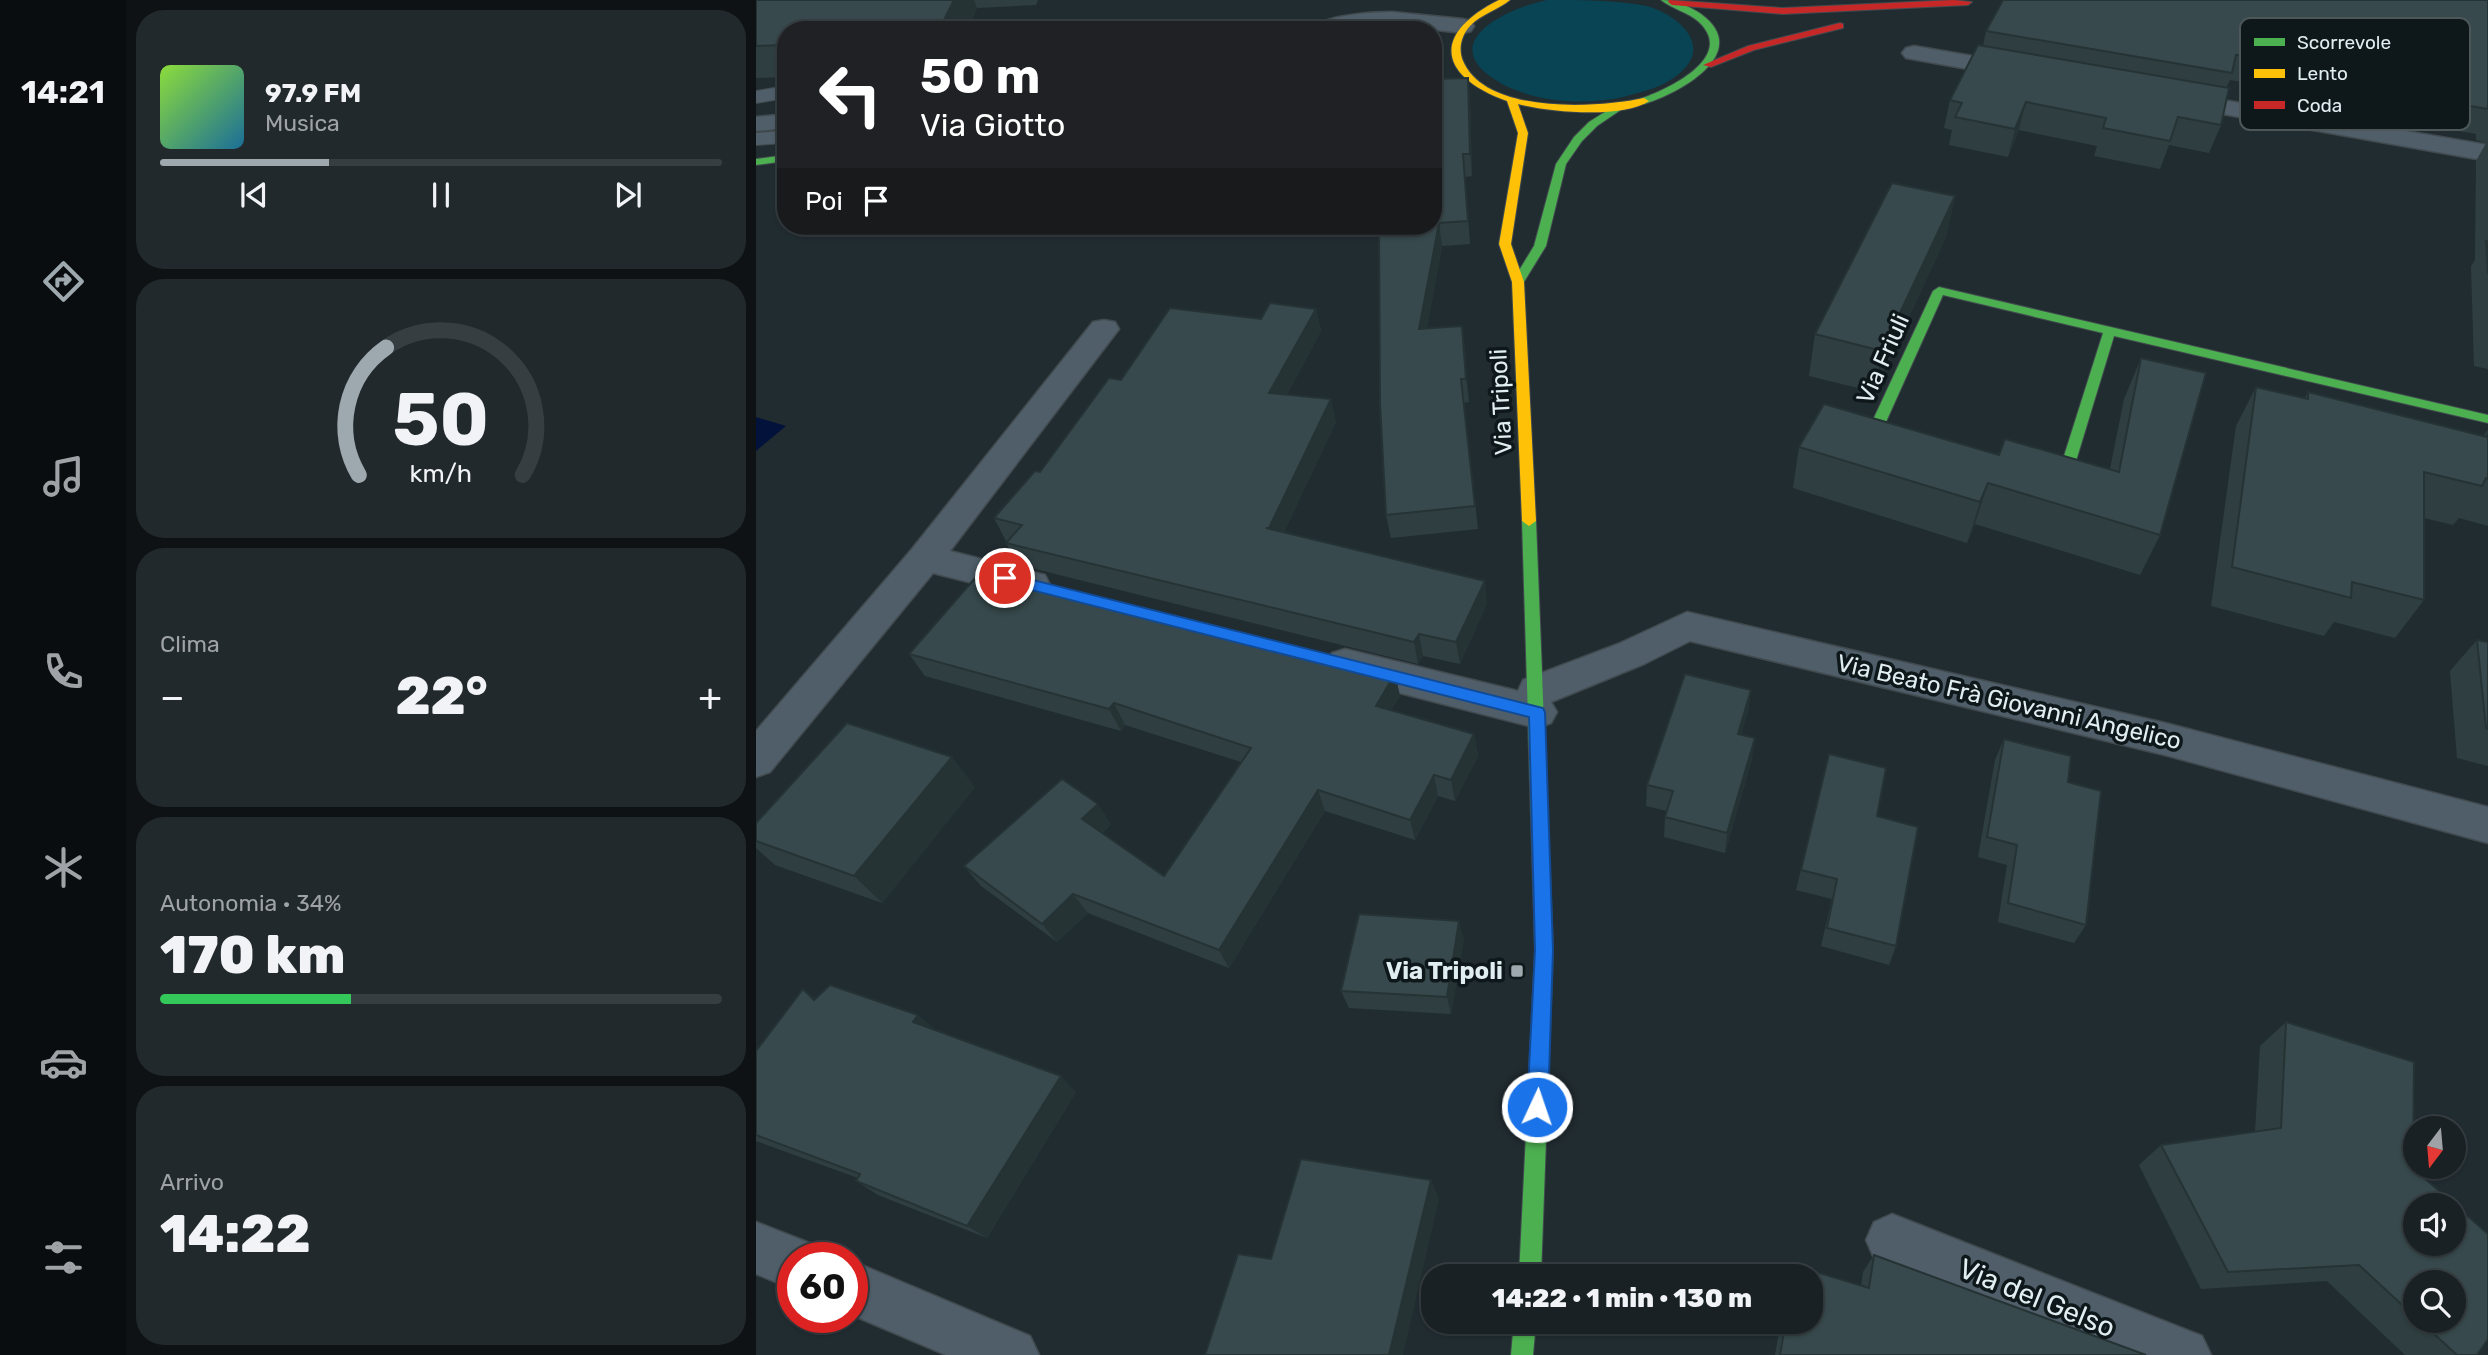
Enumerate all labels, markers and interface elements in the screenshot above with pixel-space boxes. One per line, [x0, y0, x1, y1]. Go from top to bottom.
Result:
legend [2240, 18, 2470, 130]
text: Scorrevole [2297, 31, 2391, 54]
text: 50 m [920, 47, 1040, 105]
icon: left [805, 49, 896, 140]
text: Lento [2297, 62, 2348, 85]
text: 14:21 [21, 73, 105, 111]
text: 97.9 FM [265, 78, 361, 109]
text: Coda [2297, 94, 2342, 117]
text: Via Giotto [920, 106, 1065, 144]
text: Musica [265, 109, 340, 137]
icon: previous [235, 176, 273, 214]
icon: pause [422, 176, 460, 214]
icon: next [609, 176, 647, 214]
icon: arrive [857, 182, 895, 220]
text: Poi [805, 186, 843, 217]
icon: directions [39, 257, 88, 306]
street label: Via Friuli [1851, 310, 1915, 408]
street label: Via Tripoli [1484, 348, 1518, 456]
text: 50 [393, 377, 489, 463]
icon: music [39, 452, 88, 501]
text: km/h [410, 458, 472, 487]
pin [975, 548, 1035, 608]
icon: arrive [986, 559, 1024, 597]
text: Clima [160, 630, 220, 658]
icon: phone [39, 647, 88, 696]
street label: Via Beato Frà Giovanni Angelico [1834, 649, 2184, 755]
text: 22° [395, 665, 488, 727]
text: − [160, 674, 185, 720]
text: + [698, 674, 722, 720]
icon: climate [39, 843, 88, 892]
text: Autonomia · 34% [160, 889, 342, 917]
text: 170 km [160, 924, 345, 986]
place label: Via Tripoli [1386, 957, 1503, 985]
marker: Via Tripoli [1509, 963, 1525, 979]
icon: car [39, 1038, 88, 1087]
position arrow [1500, 1070, 1574, 1144]
north arrow [2403, 1116, 2466, 1180]
map controls [2403, 1116, 2466, 1333]
text: Arrivo [160, 1168, 224, 1196]
button: sound [2403, 1193, 2466, 1256]
text: 14:22 [160, 1203, 311, 1265]
icon: filters [39, 1233, 88, 1282]
speed limit sign: 60 [777, 1242, 868, 1333]
street label: Via del Gelso [1954, 1252, 2120, 1344]
button: search [2403, 1270, 2466, 1333]
text: 14:22 · 1 min · 130 m [1492, 1283, 1752, 1314]

